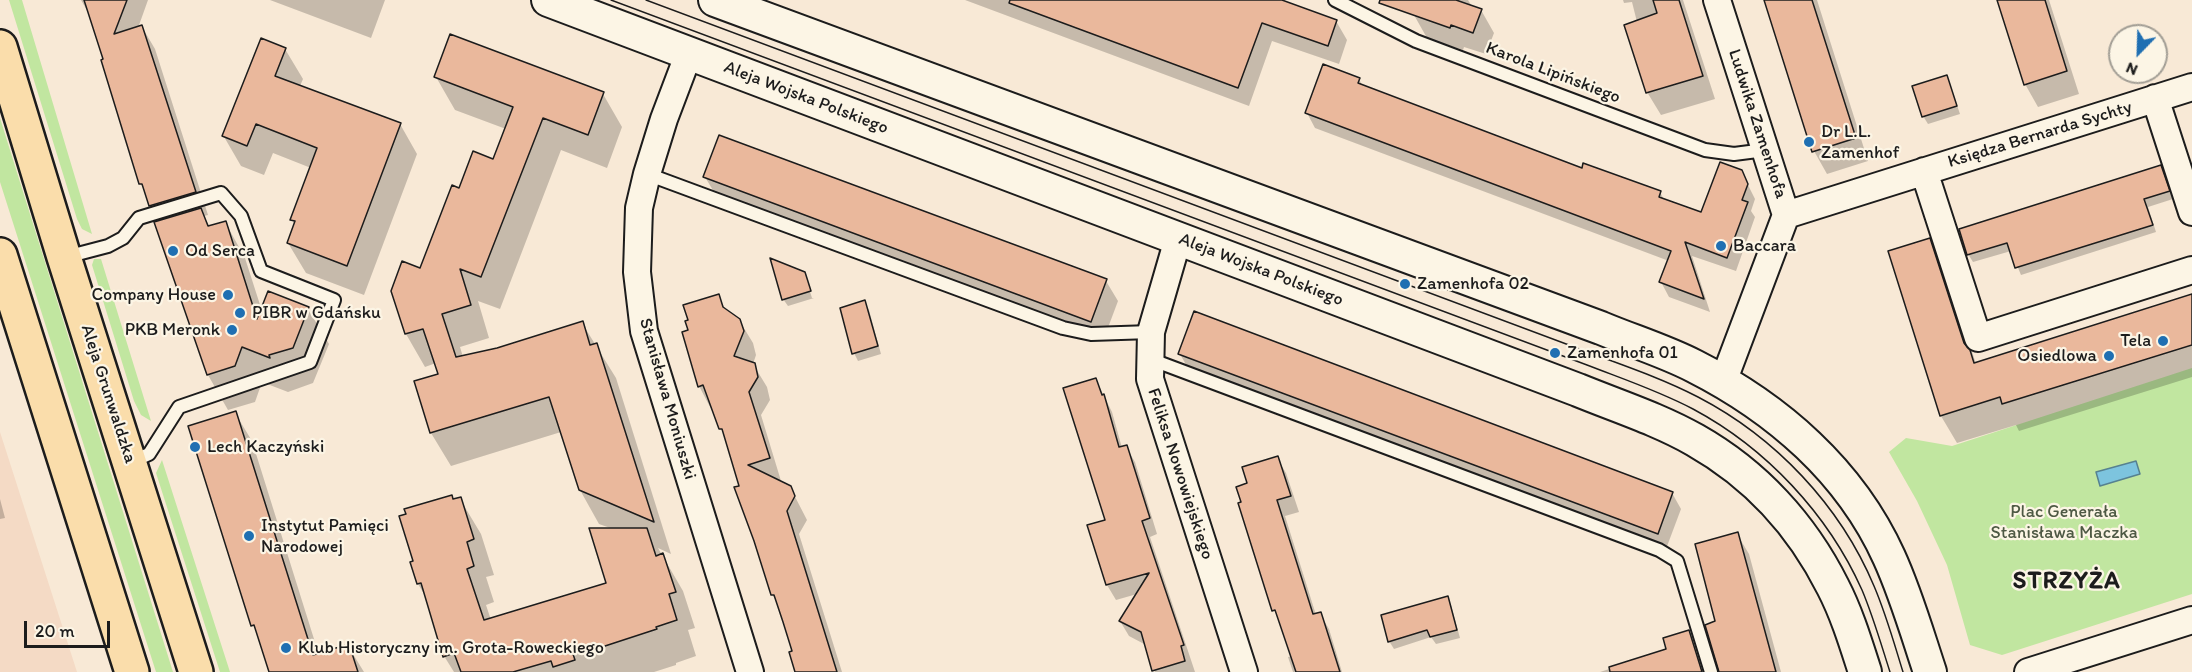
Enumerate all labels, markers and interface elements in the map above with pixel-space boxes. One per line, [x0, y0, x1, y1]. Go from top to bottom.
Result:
north arrow [2108, 24, 2168, 84]
street label: Karola Lipińskiego [1483, 37, 1623, 109]
street label: Ludwika Zamenhofa [1723, 47, 1791, 201]
street label: Aleja Wojska Polskiego [721, 57, 891, 139]
text: N [2123, 58, 2140, 80]
street label: Księdza Bernarda Sychty [1945, 97, 2135, 173]
place label: Dr L.L. Zamenhof [1821, 121, 1899, 164]
marker: Dr L.L. Zamenhof [1802, 135, 1816, 149]
street label: Aleja Wojska Polskiego [1176, 229, 1346, 311]
place label: Baccara [1733, 235, 1796, 257]
marker: Baccara [1714, 239, 1728, 253]
place label: Od Serca [185, 240, 255, 262]
marker: Od Serca [166, 244, 180, 258]
place label: Zamenhofa 02 [1417, 273, 1529, 295]
marker: Zamenhofa 02 [1398, 277, 1412, 291]
place label: Company House [91, 284, 216, 306]
marker: Company House [221, 288, 235, 302]
place label: PIBR w Gdańsku [252, 302, 381, 324]
marker: PIBR w Gdańsku [233, 306, 247, 320]
street label: Stanisława Moniuszki [634, 316, 700, 482]
place label: PKB Meronk [125, 319, 220, 341]
street label: Aleja Grunwaldzka [75, 322, 141, 466]
marker: PKB Meronk [225, 323, 239, 337]
place label: Tela [2120, 330, 2151, 352]
marker: Tela [2156, 334, 2170, 348]
place label: Zamenhofa 01 [1567, 342, 1678, 364]
place label: Osiedlowa [2017, 345, 2097, 367]
marker: Zamenhofa 01 [1548, 346, 1562, 360]
marker: Osiedlowa [2102, 349, 2116, 363]
street label: Feliksa Nowowiejskiego [1142, 385, 1218, 563]
place label: Lech Kaczyński [207, 436, 324, 458]
marker: Lech Kaczyński [188, 440, 202, 454]
park label: Plac Generała Stanisława Maczka [1991, 501, 2137, 544]
place label: Instytut Pamięci Narodowej [261, 515, 389, 558]
marker: Instytut Pamięci Narodowej [242, 529, 256, 543]
district label: STRZYŻA [2013, 568, 2121, 596]
scale bar [27, 609, 112, 647]
text: 20 m [35, 620, 75, 642]
place label: Klub Historyczny im. Grota-Roweckiego [298, 637, 604, 659]
marker: Klub Historyczny im. Grota-Roweckiego [279, 641, 293, 655]

